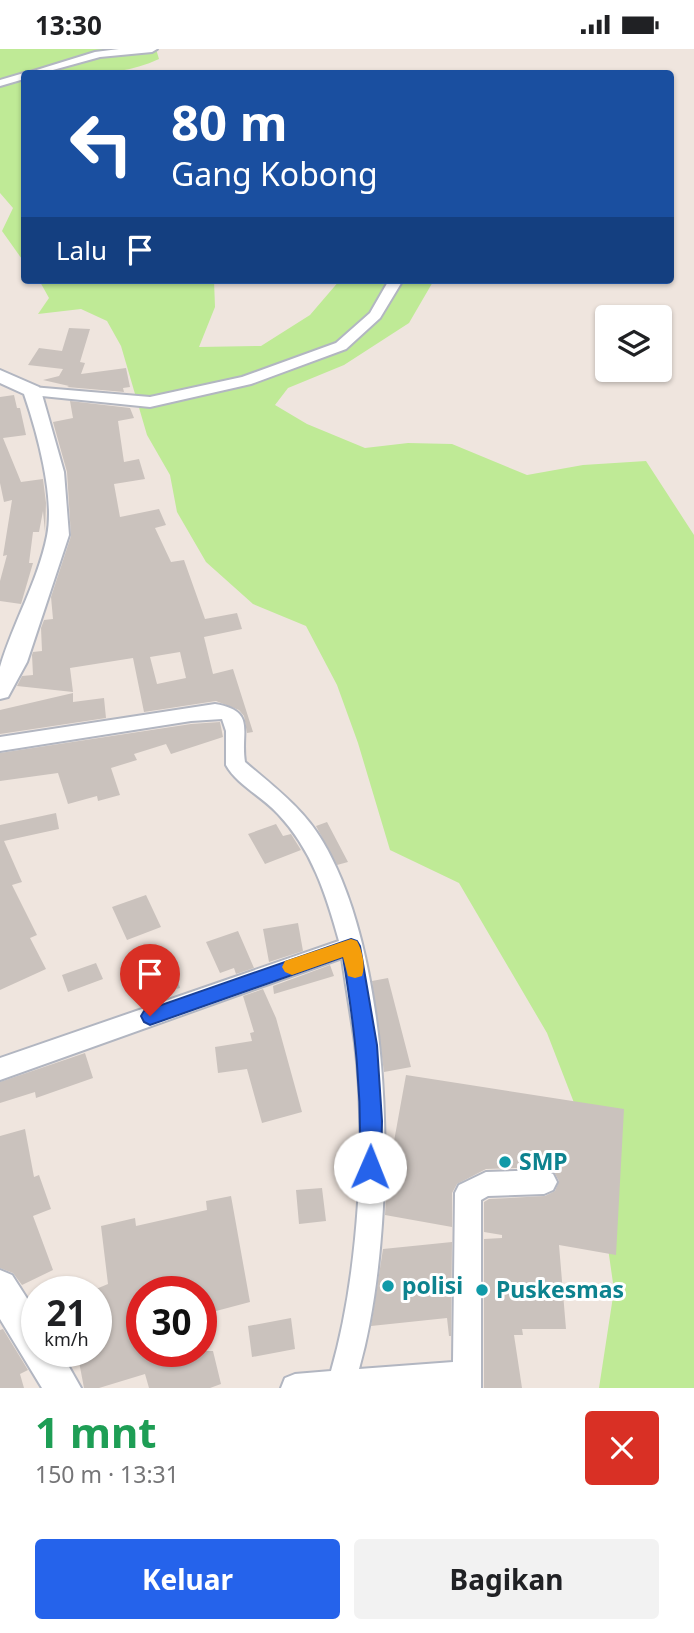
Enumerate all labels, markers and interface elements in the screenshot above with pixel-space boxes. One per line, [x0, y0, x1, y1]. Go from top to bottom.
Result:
text: 13:30 [35, 7, 102, 43]
text: 80 m [171, 89, 288, 155]
icon: left [56, 98, 147, 189]
text: Gang Kobong [171, 152, 378, 195]
icon: arrive [121, 231, 159, 269]
text: Lalu [56, 232, 107, 268]
map controls [595, 305, 672, 382]
button: layers [595, 305, 672, 382]
pin [120, 944, 180, 1016]
icon: arrive [131, 955, 169, 993]
position arrow [333, 1130, 407, 1204]
place label: SMP [519, 1145, 568, 1177]
marker: SMP [497, 1154, 513, 1170]
place label: polisi [402, 1269, 463, 1301]
place label: Puskesmas [496, 1273, 624, 1305]
speed limit sign: 30 [126, 1276, 217, 1367]
marker: polisi [380, 1278, 396, 1294]
marker: Puskesmas [474, 1282, 490, 1298]
text: 21 [46, 1289, 87, 1336]
text: km/h [44, 1327, 89, 1351]
text: 1 mnt [35, 1403, 156, 1460]
button: close [585, 1411, 659, 1485]
text: 150 m · 13:31 [35, 1458, 179, 1490]
button: Keluar [35, 1539, 340, 1619]
button: Bagikan [354, 1539, 659, 1619]

